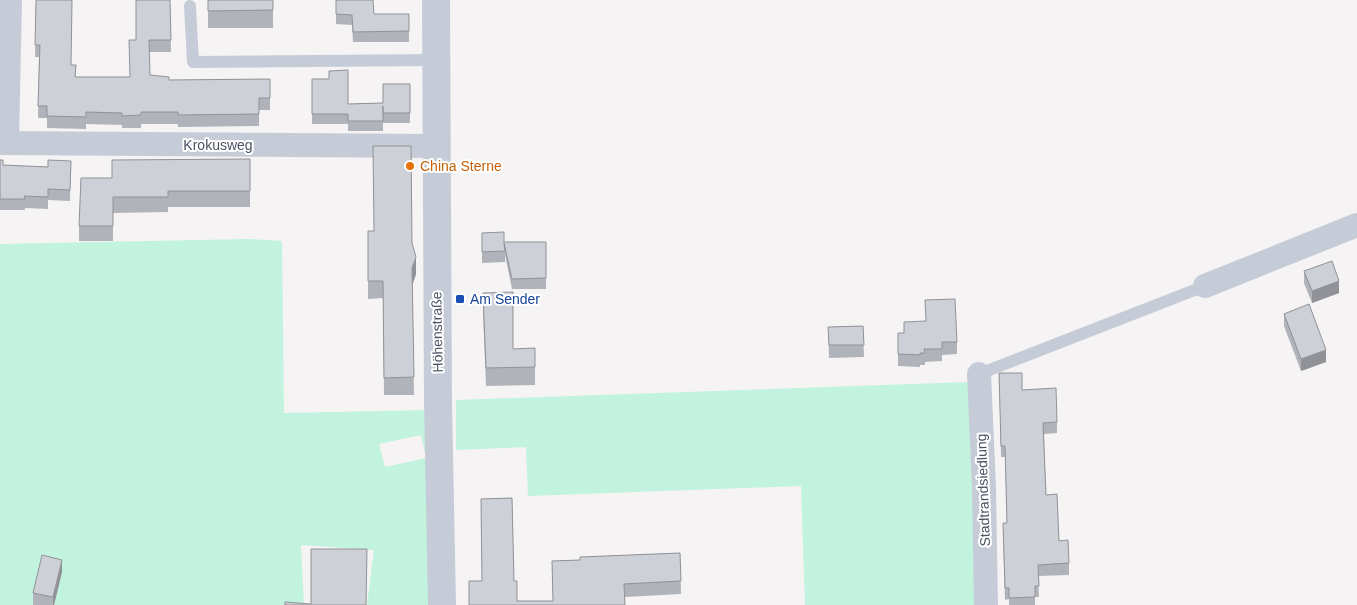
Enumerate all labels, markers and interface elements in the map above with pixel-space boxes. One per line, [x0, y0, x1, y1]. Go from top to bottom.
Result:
street label: Krokusweg [183, 137, 253, 153]
place label: China Sterne [420, 158, 502, 174]
marker: China Sterne [404, 160, 416, 172]
street label: Höhenstraße [428, 291, 446, 373]
place label: Am Sender [470, 291, 540, 307]
marker: Am Sender [454, 293, 466, 305]
street label: Stadtrandsiedlung [973, 433, 993, 547]

